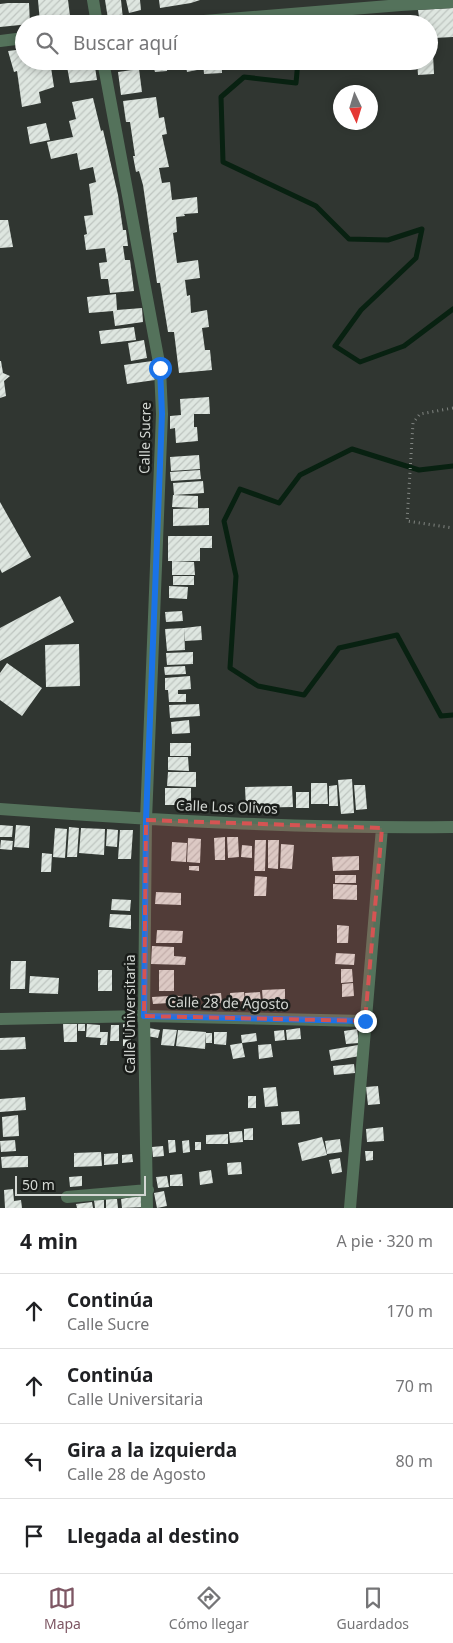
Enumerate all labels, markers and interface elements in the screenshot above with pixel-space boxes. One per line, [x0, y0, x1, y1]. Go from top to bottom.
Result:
search box [15, 15, 438, 70]
icon: search [33, 29, 61, 57]
text: Buscar aquí [73, 30, 178, 56]
north arrow [333, 85, 378, 130]
route start [149, 357, 172, 380]
street label: Calle Sucre [134, 402, 155, 474]
street label: Calle Los Olivos [176, 795, 279, 818]
street label: Calle Universitaria [120, 954, 139, 1074]
street label: Calle 28 de Agosto [167, 992, 289, 1013]
route end [354, 1010, 377, 1033]
scale bar [15, 1173, 146, 1196]
text: 50 m [22, 1175, 55, 1194]
text: 4 min [20, 1227, 78, 1255]
text: A pie · 320 m [336, 1230, 433, 1252]
text: Continúa [67, 1287, 153, 1313]
icon: ahead [20, 1297, 48, 1325]
text: 170 m [386, 1300, 433, 1322]
text: Calle Sucre [67, 1313, 149, 1335]
text: Continúa [67, 1362, 153, 1388]
icon: ahead [20, 1372, 48, 1400]
text: 70 m [396, 1375, 433, 1397]
text: Calle Universitaria [67, 1388, 203, 1410]
text: Gira a la izquierda [67, 1437, 237, 1463]
icon: left [20, 1447, 48, 1475]
text: 80 m [396, 1450, 433, 1472]
text: Calle 28 de Agosto [67, 1463, 206, 1485]
icon: arrive [20, 1522, 48, 1550]
text: Llegada al destino [67, 1523, 239, 1549]
tab: Mapa [44, 1584, 81, 1633]
tab: Cómo llegar [169, 1584, 249, 1633]
tab: Guardados [337, 1584, 409, 1633]

